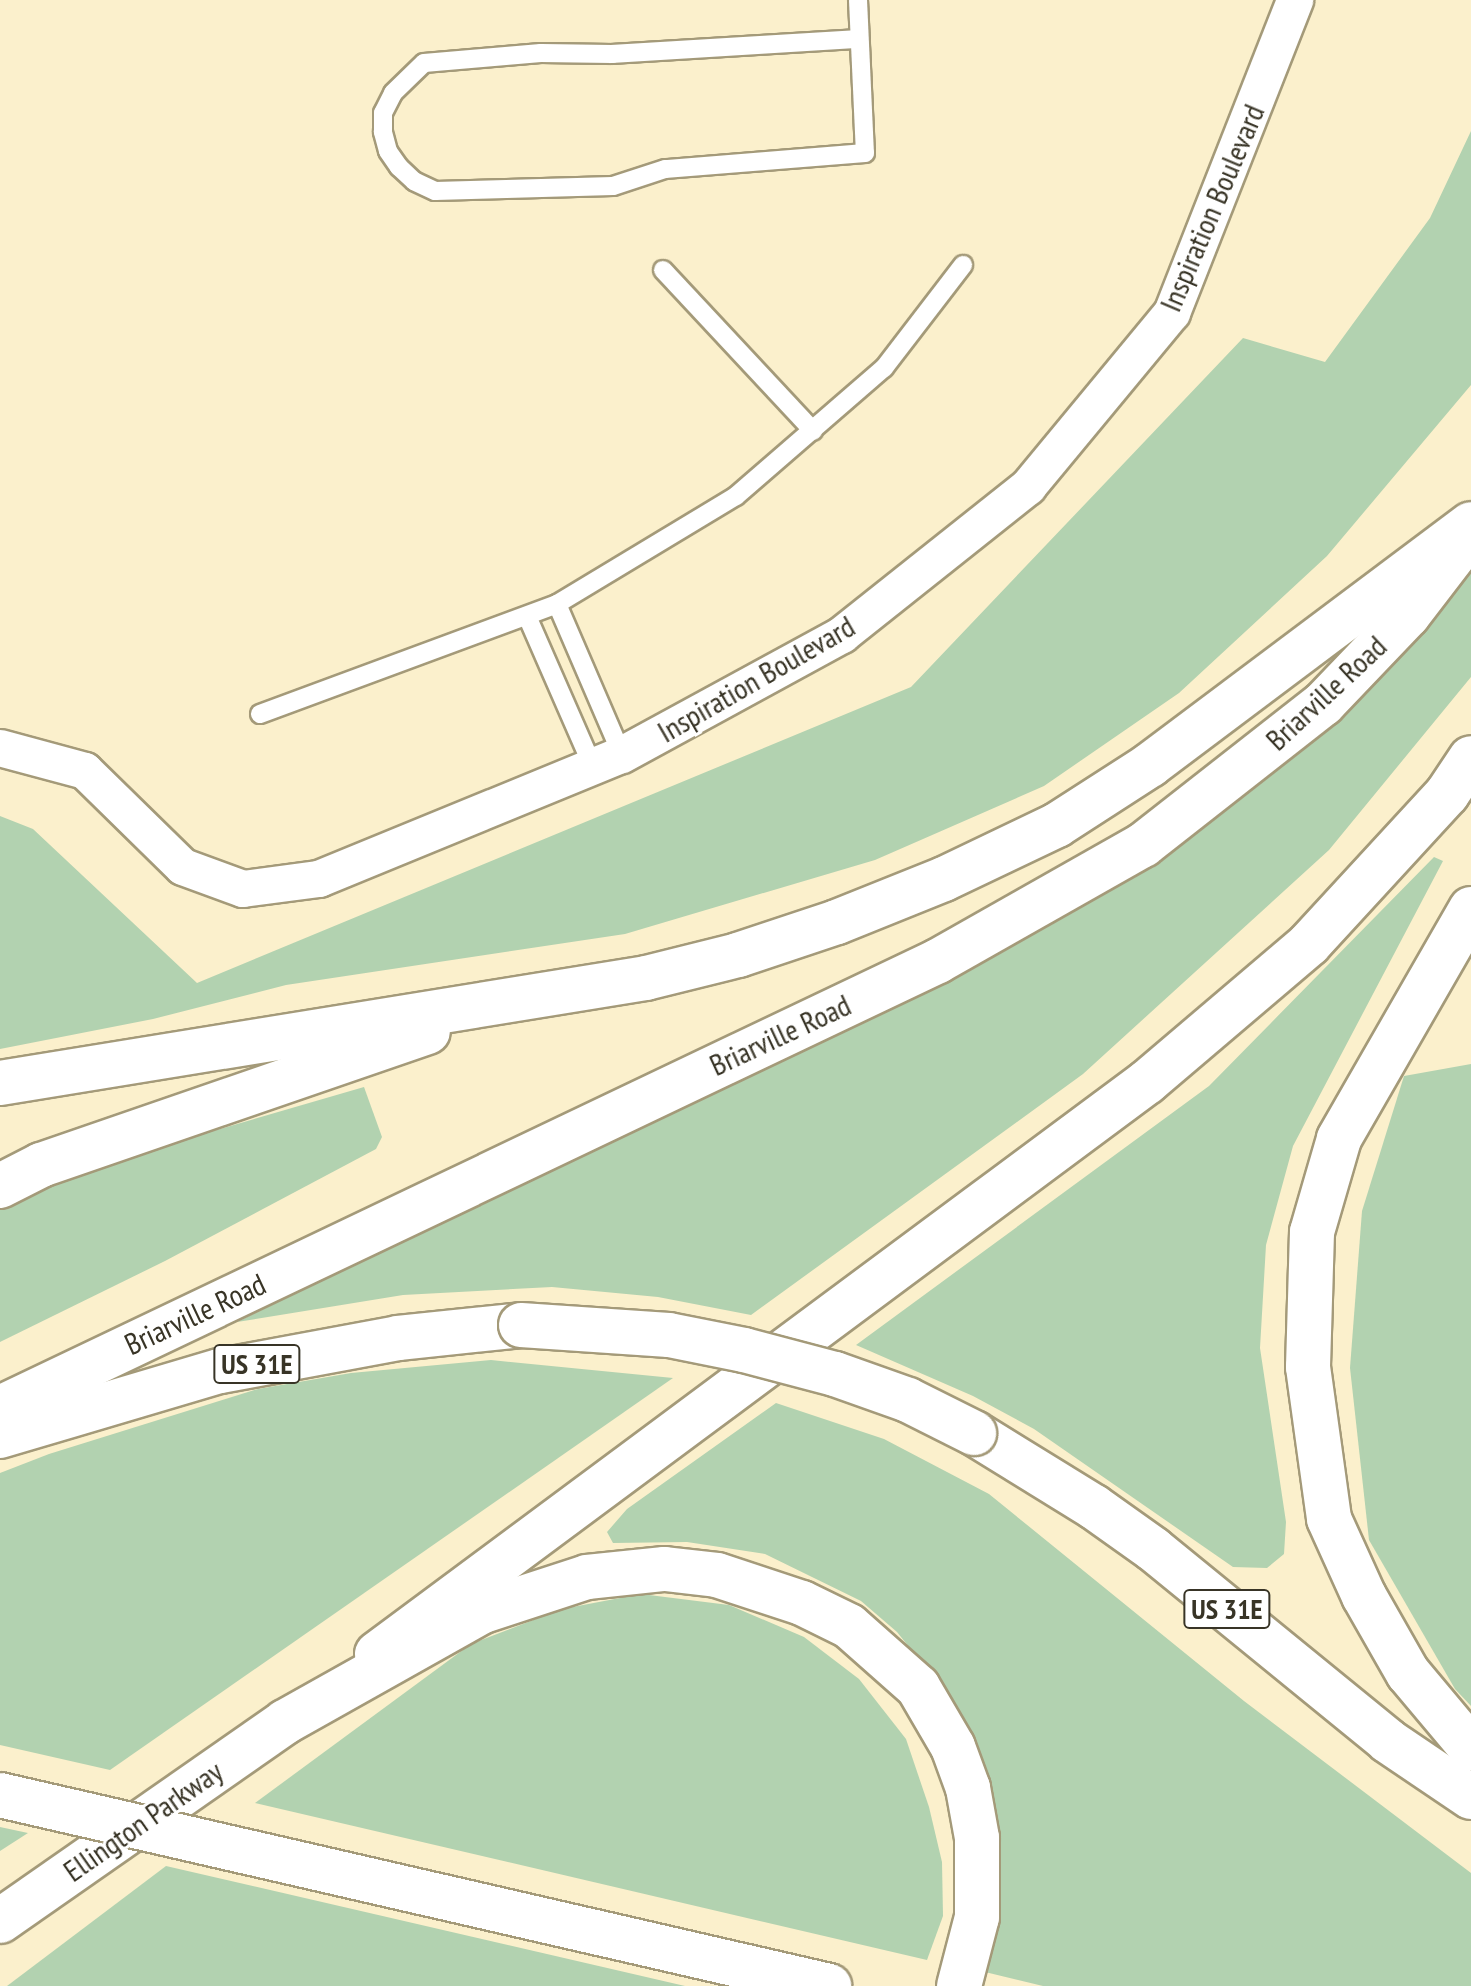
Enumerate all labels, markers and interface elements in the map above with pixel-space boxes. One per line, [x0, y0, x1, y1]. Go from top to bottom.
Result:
street label: Inspiration Boulevard [1152, 99, 1272, 317]
street label: Inspiration Boulevard [651, 608, 861, 750]
street label: Briarville Road [1258, 628, 1394, 758]
street label: Briarville Road [704, 987, 856, 1083]
street label: Briarville Road [119, 1266, 271, 1362]
road number: US 31E [213, 1340, 301, 1388]
road number: US 31E [1183, 1585, 1271, 1633]
street label: Ellington Parkway [57, 1753, 229, 1889]

